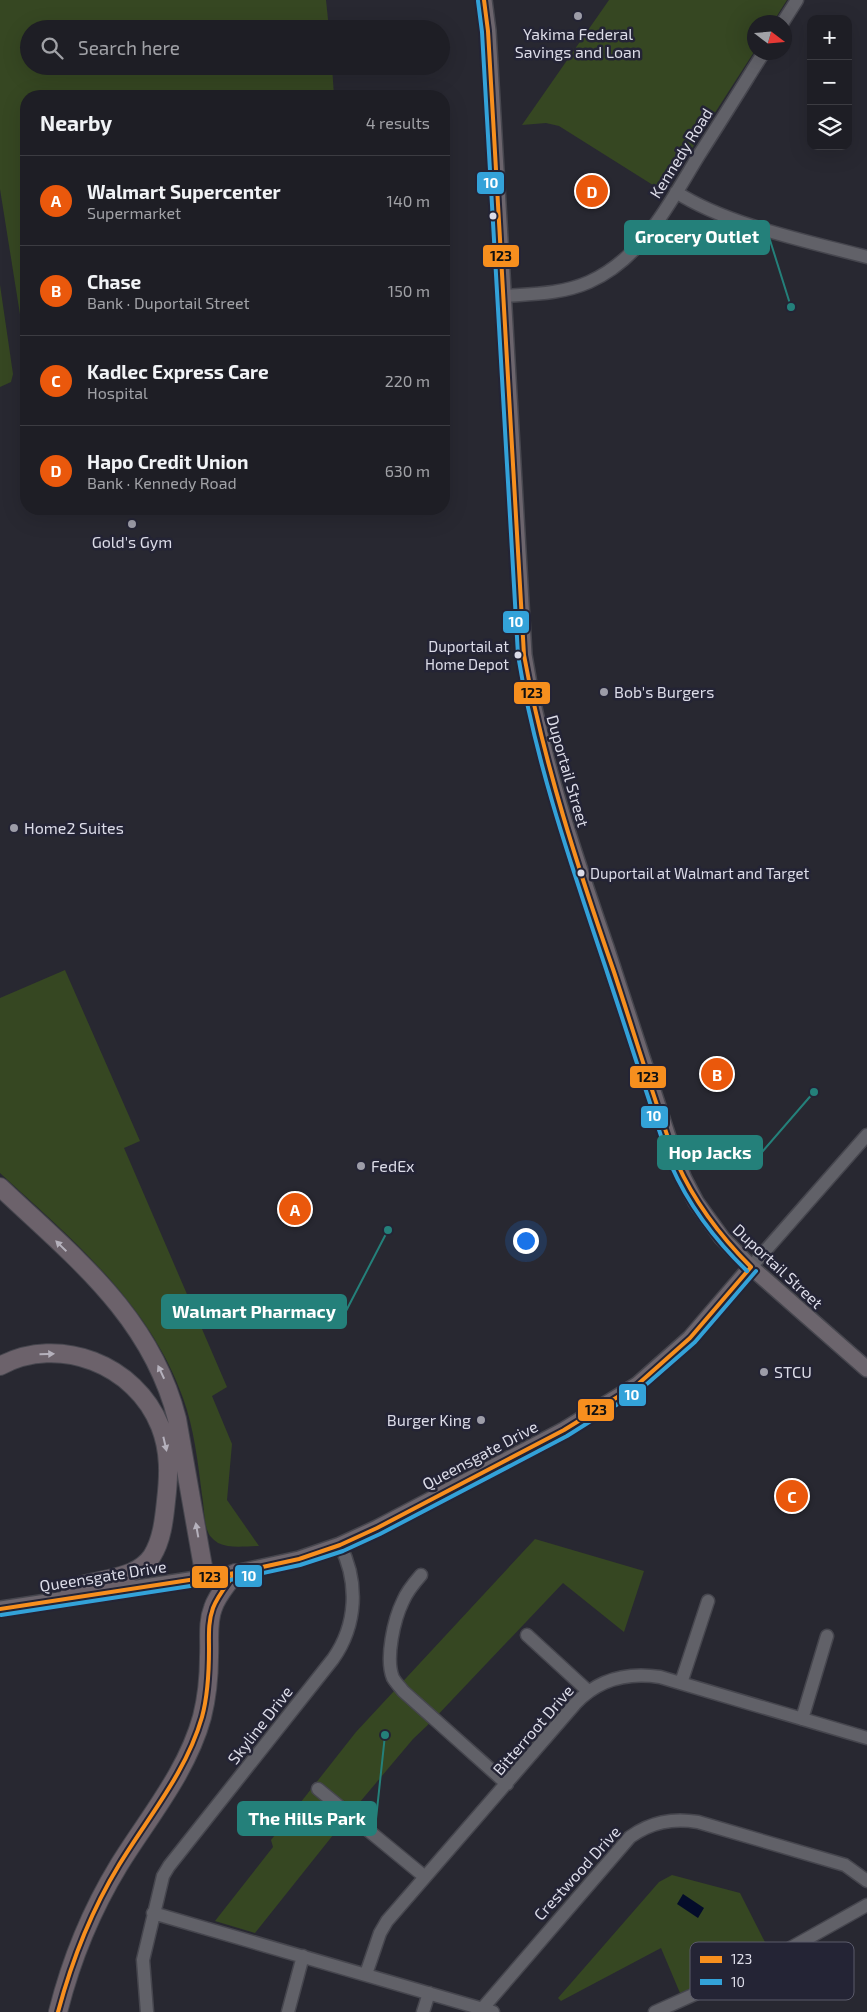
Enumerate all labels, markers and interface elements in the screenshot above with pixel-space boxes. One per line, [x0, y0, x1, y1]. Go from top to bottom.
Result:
marker: Yakima Federal Savings and Loan [572, 10, 584, 22]
north arrow [747, 15, 792, 60]
map controls [807, 15, 852, 150]
button: + [807, 15, 852, 60]
search box [20, 20, 450, 75]
place label: Yakima Federal Savings and Loan [515, 24, 641, 61]
icon: search [38, 34, 66, 62]
text: Search here [78, 36, 180, 59]
button: − [807, 60, 852, 105]
street label: Kennedy Road [645, 104, 716, 201]
button: layers [807, 105, 852, 150]
text: Nearby [40, 110, 112, 135]
text: 4 results [366, 113, 430, 132]
line badge: 10 [476, 171, 505, 195]
pin: D [576, 172, 608, 210]
text: 10 [484, 174, 499, 191]
text: Walmart Supercenter [87, 180, 281, 203]
text: A [51, 191, 61, 210]
text: 140 m [387, 191, 430, 210]
text: Supermarket [87, 203, 181, 222]
unlabelled marker [488, 211, 498, 221]
callout: Grocery Outlet [625, 221, 769, 254]
text: Grocery Outlet [635, 225, 760, 247]
line badge: 123 [482, 244, 520, 268]
text: 123 [490, 247, 512, 264]
text: Chase [87, 270, 141, 293]
text: B [51, 281, 61, 300]
text: 150 m [388, 281, 430, 300]
text: Bank · Duportail Street [87, 293, 250, 312]
text: Kadlec Express Care [87, 360, 269, 383]
text: C [51, 371, 61, 390]
text: 220 m [385, 371, 430, 390]
text: Hospital [87, 383, 148, 402]
text: Hapo Credit Union [87, 450, 248, 473]
text: D [51, 461, 61, 480]
text: 630 m [385, 461, 430, 480]
text: Bank · Kennedy Road [87, 473, 237, 492]
marker: Gold's Gym [126, 518, 138, 530]
place label: Gold's Gym [92, 532, 172, 551]
line badge: 10 [502, 610, 530, 634]
text: 10 [509, 613, 524, 630]
place label: Duportail at Home Depot [425, 637, 509, 673]
marker: Duportail at Home Depot [513, 650, 523, 660]
line badge: 123 [513, 681, 551, 705]
place label: Bob's Burgers [614, 682, 714, 701]
text: 123 [521, 684, 543, 701]
marker: Bob's Burgers [598, 686, 610, 698]
street label: Duportail Street [543, 713, 594, 829]
place label: Home2 Suites [24, 818, 124, 837]
marker: Home2 Suites [8, 822, 20, 834]
place label: Duportail at Walmart and Target [590, 864, 810, 882]
marker: Duportail at Walmart and Target [576, 868, 586, 878]
pin: B [701, 1055, 733, 1093]
line badge: 123 [629, 1065, 667, 1089]
text: 123 [637, 1068, 659, 1085]
line badge: 10 [640, 1105, 669, 1129]
text: 10 [647, 1107, 662, 1124]
callout: Hop Jacks [658, 1136, 762, 1169]
text: Hop Jacks [668, 1141, 752, 1163]
place label: FedEx [371, 1156, 415, 1175]
marker: FedEx [355, 1160, 367, 1172]
pin: A [279, 1190, 311, 1228]
street label: Duportail Street [730, 1219, 827, 1312]
your location [513, 1228, 539, 1254]
one-way arrow [55, 1240, 67, 1252]
callout: Walmart Pharmacy [162, 1295, 346, 1328]
text: Walmart Pharmacy [172, 1300, 337, 1322]
one-way arrow [39, 1349, 55, 1357]
place label: STCU [774, 1362, 812, 1381]
one-way arrow [156, 1365, 164, 1379]
marker: STCU [758, 1366, 770, 1378]
line badge: 10 [618, 1383, 647, 1407]
text: 10 [625, 1386, 640, 1403]
line badge: 123 [577, 1398, 615, 1422]
text: 123 [585, 1401, 607, 1418]
place label: Burger King [387, 1410, 471, 1429]
marker: Burger King [475, 1414, 487, 1426]
street label: Queensgate Drive [419, 1416, 541, 1494]
one-way arrow [161, 1436, 169, 1451]
pin: C [776, 1477, 808, 1515]
one-way arrow [193, 1522, 201, 1538]
street label: Queensgate Drive [38, 1556, 168, 1596]
line badge: 10 [234, 1564, 263, 1588]
line badge: 123 [191, 1565, 229, 1589]
text: 10 [242, 1567, 257, 1584]
text: 123 [199, 1568, 221, 1585]
street label: Bitterroot Drive [488, 1681, 577, 1779]
street label: Skyline Drive [223, 1682, 296, 1767]
callout: The Hills Park [238, 1802, 376, 1835]
text: The Hills Park [248, 1807, 366, 1829]
street label: Crestwood Drive [529, 1822, 624, 1924]
legend [690, 1942, 854, 2000]
text: 123 [731, 1950, 752, 1967]
text: 10 [731, 1973, 745, 1990]

